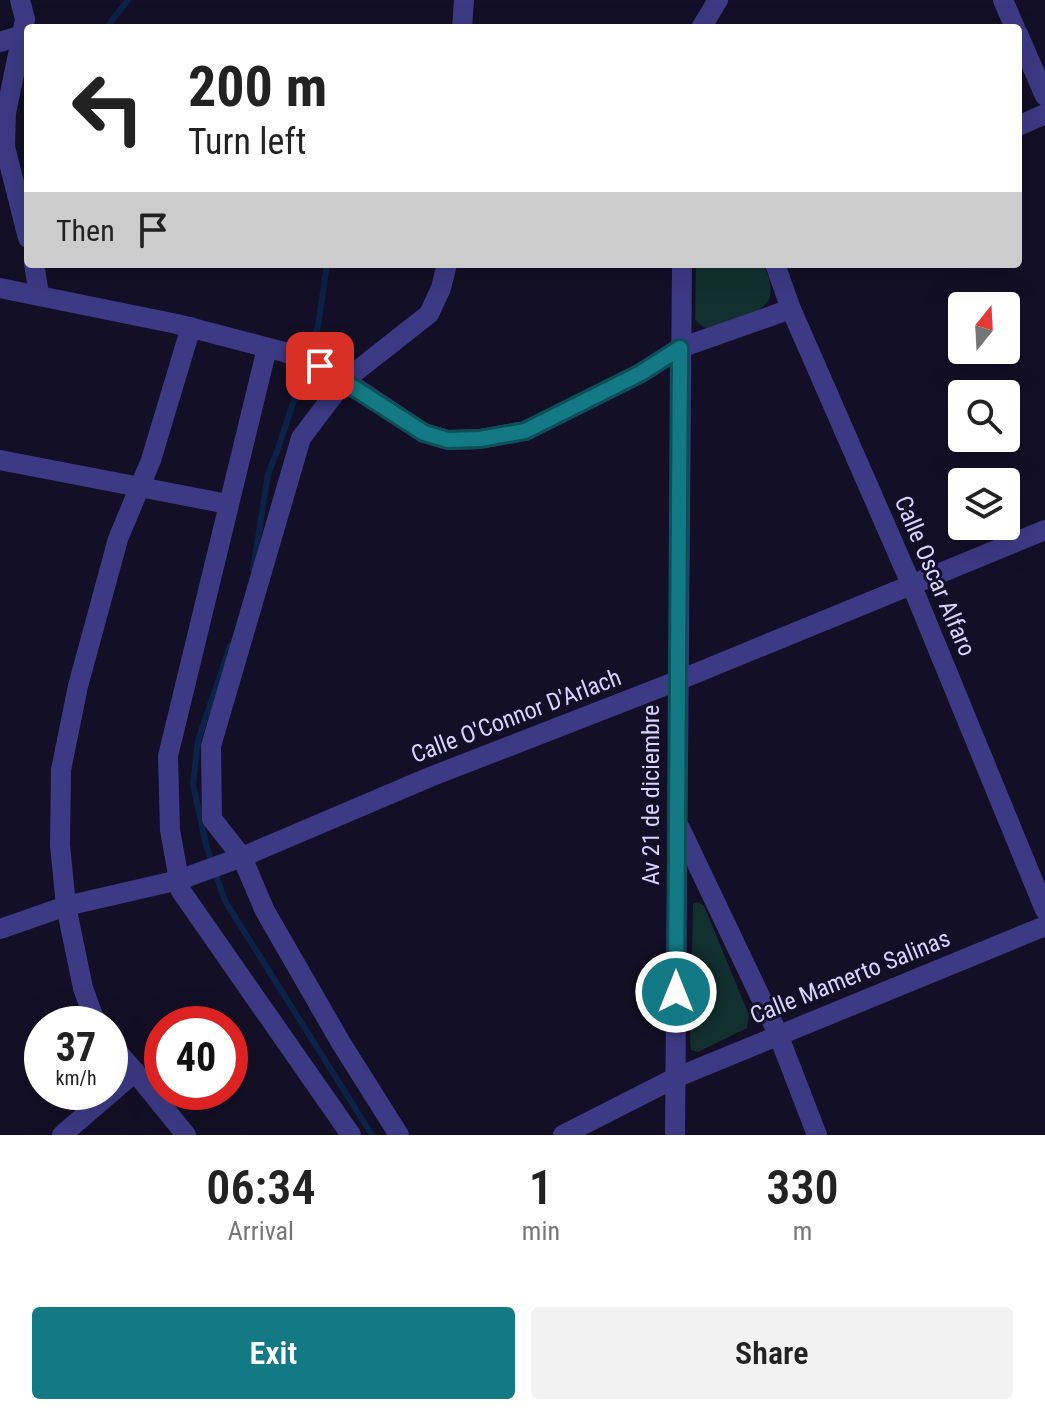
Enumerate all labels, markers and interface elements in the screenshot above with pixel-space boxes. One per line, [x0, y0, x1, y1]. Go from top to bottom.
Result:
text: 200 m [188, 54, 327, 120]
icon: left [56, 56, 160, 160]
text: Turn left [188, 121, 306, 163]
icon: arrive [131, 208, 175, 252]
text: Then [56, 213, 115, 248]
north arrow [948, 292, 1020, 364]
map controls [948, 292, 1020, 540]
pin [286, 332, 354, 400]
icon: arrive [298, 344, 342, 388]
button: search [948, 380, 1020, 452]
button: layers [948, 468, 1020, 540]
street label: Calle Oscar Alfaro [889, 492, 981, 660]
street label: Calle O'Connor D'Arlach [407, 663, 625, 769]
street label: Av 21 de diciembre [637, 705, 665, 885]
street label: Calle Mamerto Salinas [746, 924, 954, 1030]
position arrow [634, 950, 718, 1034]
speed limit sign: 40 [144, 1006, 248, 1110]
text: 37 [56, 1024, 96, 1071]
text: km/h [55, 1066, 97, 1090]
text: 06:34 [206, 1159, 316, 1216]
text: 1 [529, 1159, 553, 1216]
text: 330 [766, 1159, 839, 1216]
text: Arrival [228, 1216, 294, 1246]
text: min [522, 1216, 560, 1246]
text: m [793, 1216, 812, 1246]
button: Exit [32, 1307, 515, 1399]
button: Share [531, 1307, 1013, 1399]

